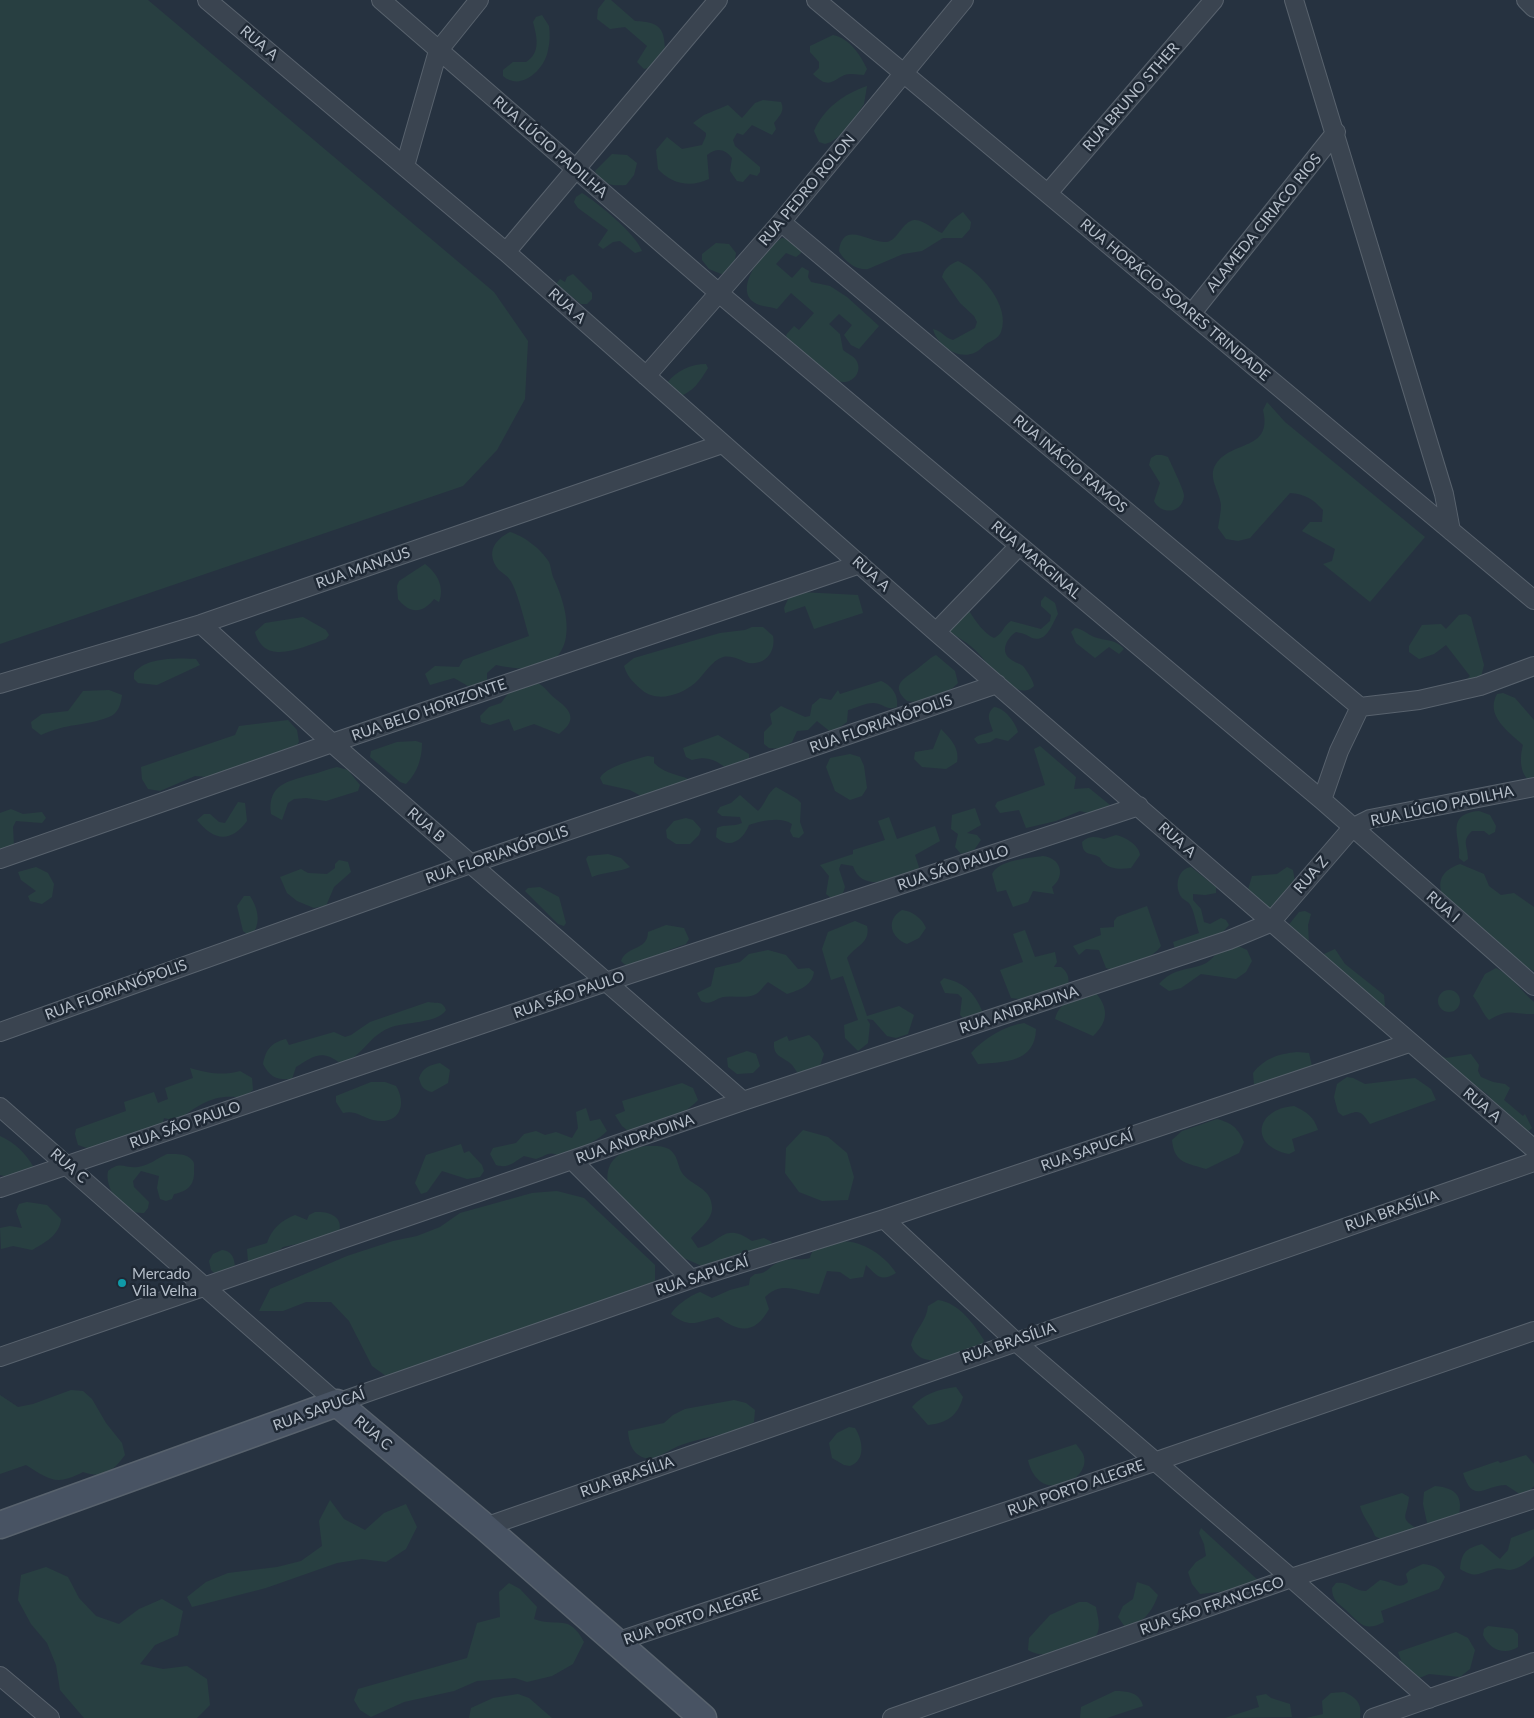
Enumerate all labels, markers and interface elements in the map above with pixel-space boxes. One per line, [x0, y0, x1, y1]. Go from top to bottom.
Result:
street label: RUA A [236, 22, 282, 64]
street label: RUA BRUNO STHER [1079, 39, 1183, 155]
street label: RUA LÚCIO PADILHA [489, 92, 611, 202]
street label: RUA PEDRO ROLON [755, 130, 859, 250]
street label: ALAMEDA CIRIACO RIOS [1203, 150, 1325, 296]
street label: RUA HORÁCIO SOARES TRINDADE [1076, 215, 1274, 385]
street label: RUA A [545, 284, 589, 328]
street label: RUA INÁCIO RAMOS [1009, 411, 1131, 517]
street label: RUA MARGINAL [987, 517, 1085, 603]
street label: RUA MANAUS [313, 543, 413, 593]
street label: RUA A [849, 552, 893, 596]
street label: RUA BELO HORIZONTE [349, 675, 509, 745]
street label: RUA FLORIANÓPOLIS [807, 691, 955, 757]
street label: RUA LÚCIO PADILHA [1369, 782, 1515, 830]
street label: RUA B [404, 804, 448, 846]
street label: RUA A [1155, 818, 1199, 862]
street label: RUA FLORIANÓPOLIS [423, 822, 571, 888]
street label: RUA SÃO PAULO [895, 841, 1011, 895]
street label: RUA Z [1290, 853, 1332, 897]
street label: RUA I [1423, 888, 1463, 926]
street label: RUA FLORIANÓPOLIS [42, 956, 190, 1024]
street label: RUA SÃO PAULO [511, 968, 627, 1022]
street label: RUA ANDRADINA [957, 982, 1081, 1038]
street label: RUA A [1459, 1084, 1505, 1126]
street label: RUA SÃO PAULO [127, 1098, 243, 1152]
street label: RUA ANDRADINA [573, 1110, 697, 1168]
street label: RUA SAPUCAÍ [1038, 1127, 1136, 1175]
street label: RUA C [46, 1145, 92, 1187]
street label: RUA BRASÍLIA [1343, 1187, 1441, 1235]
street label: RUA SAPUCAÍ [653, 1253, 751, 1299]
place label: Mercado Vila Velha [132, 1265, 197, 1300]
marker: Mercado Vila Velha [116, 1277, 128, 1289]
street label: RUA BRASÍLIA [960, 1319, 1058, 1367]
street label: RUA SAPUCAÍ [271, 1385, 367, 1435]
street label: RUA C [350, 1412, 396, 1454]
street label: RUA BRASÍLIA [578, 1453, 676, 1501]
street label: RUA PORTO ALEGRE [1005, 1456, 1147, 1520]
street label: RUA SÃO FRANCISCO [1137, 1573, 1287, 1639]
street label: RUA PORTO ALEGRE [621, 1585, 763, 1649]

